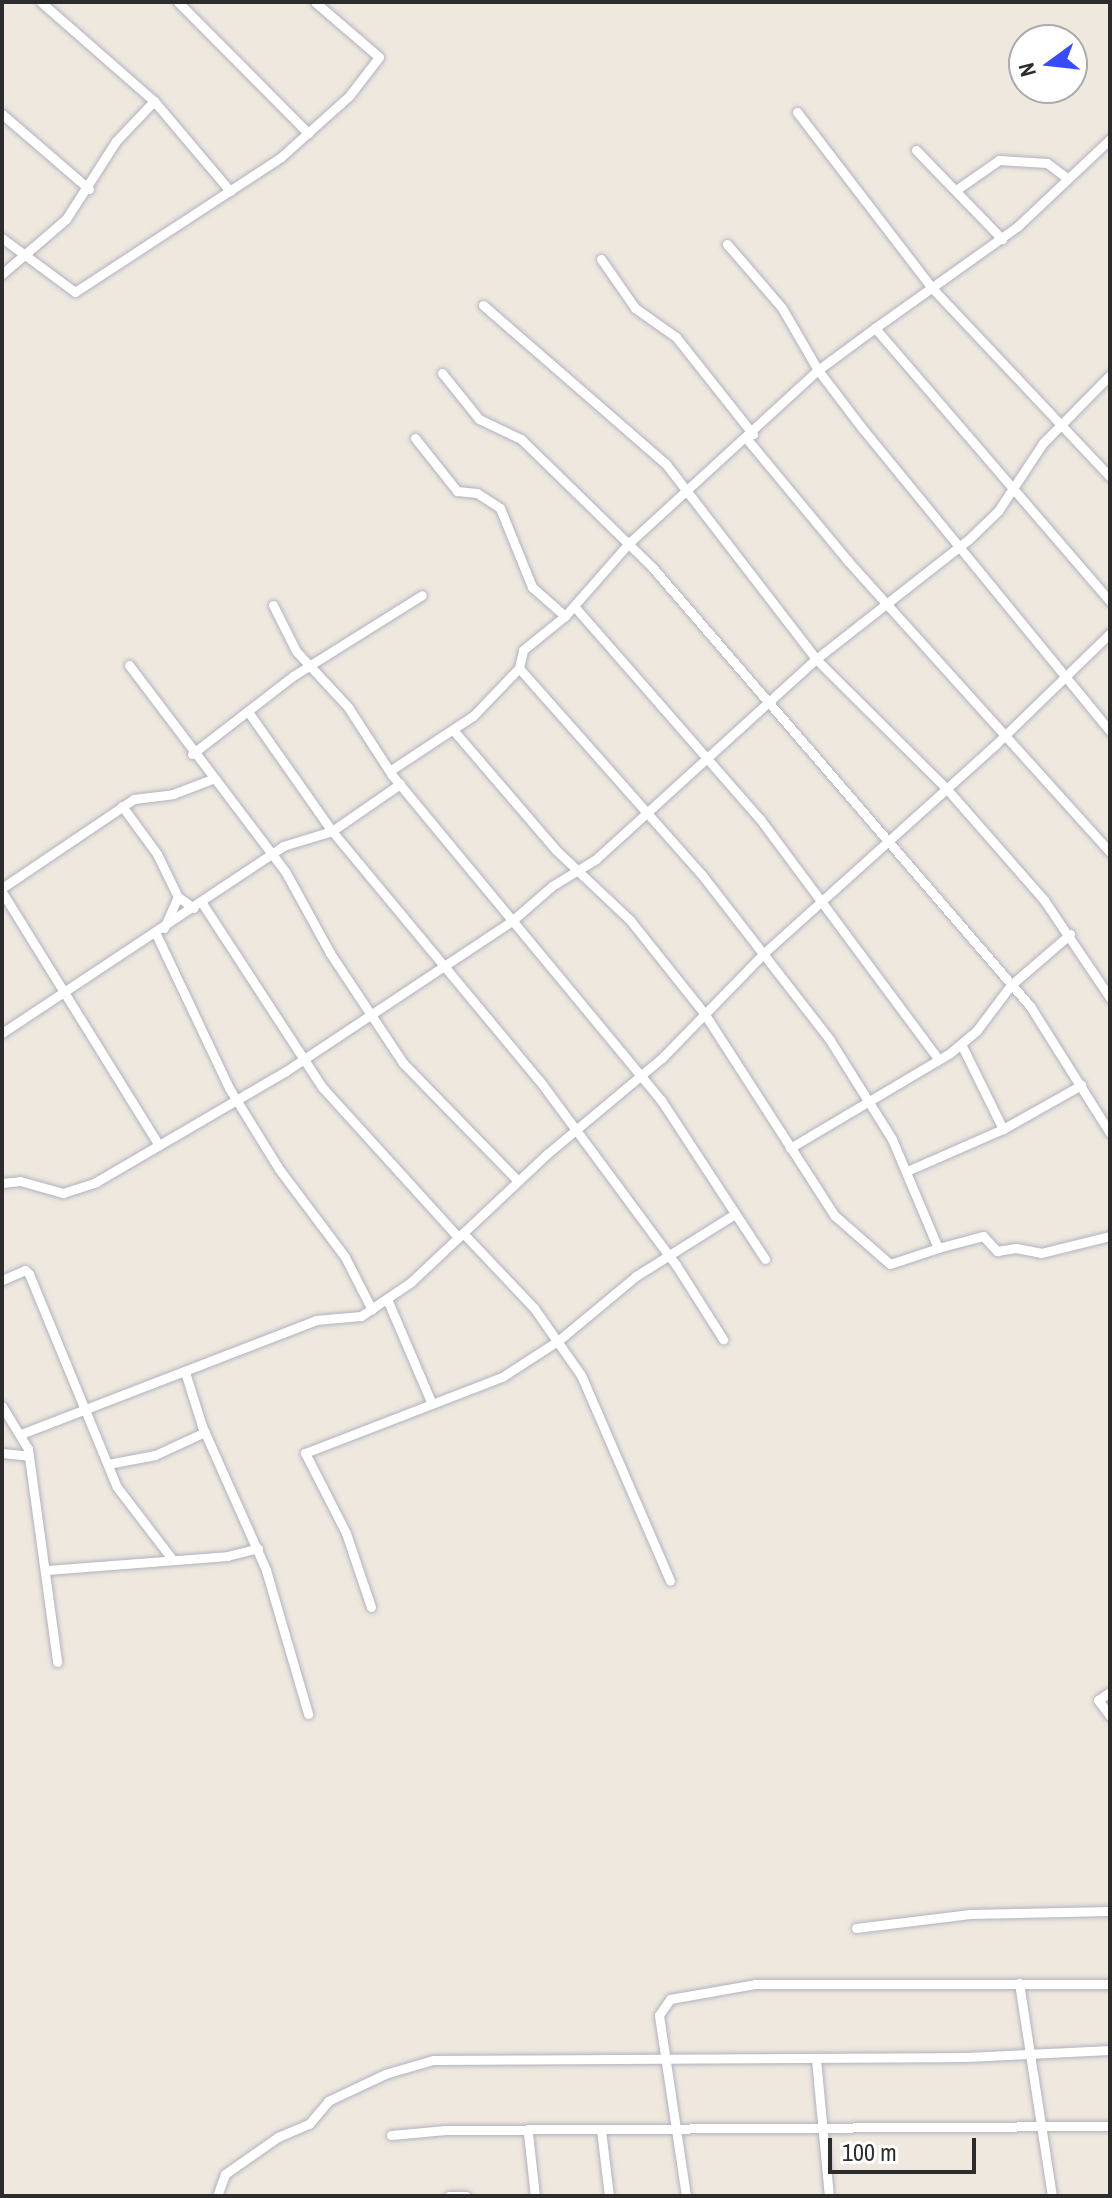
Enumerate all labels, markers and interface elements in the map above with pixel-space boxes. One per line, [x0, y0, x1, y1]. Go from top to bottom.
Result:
north arrow [1008, 24, 1088, 104]
text: N [1011, 60, 1043, 80]
scale bar [832, 2122, 980, 2172]
text: 100 m [842, 2136, 897, 2168]

